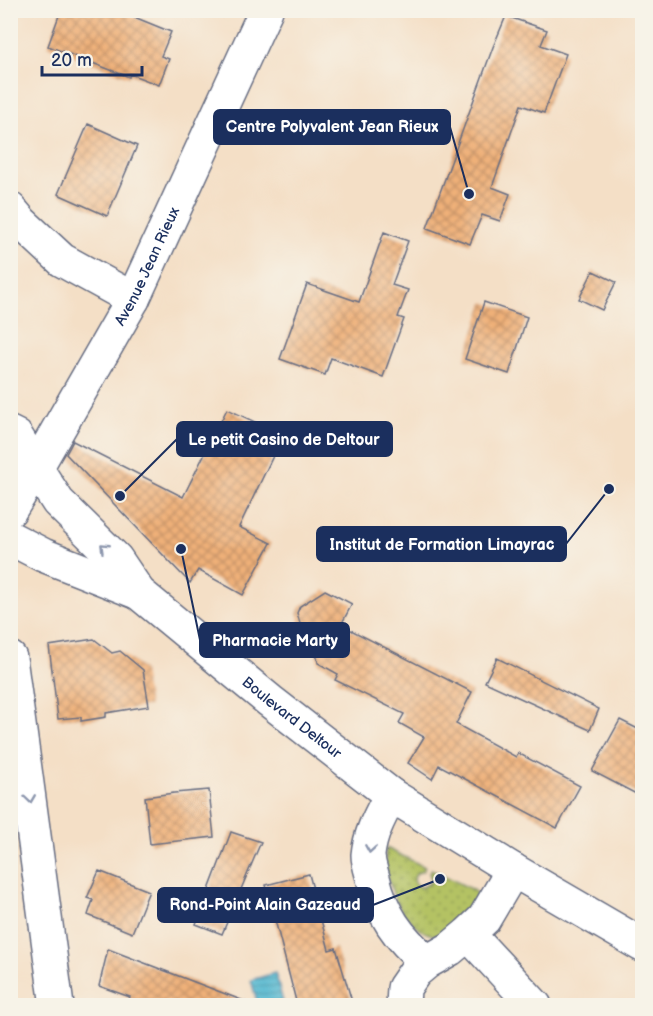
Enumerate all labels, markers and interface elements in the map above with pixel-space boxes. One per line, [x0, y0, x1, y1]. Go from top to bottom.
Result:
scale bar [42, 39, 142, 77]
text: 20 m [51, 50, 92, 71]
callout: Centre Polyvalent Jean Rieux [214, 110, 450, 144]
text: Centre Polyvalent Jean Rieux [226, 118, 438, 137]
street label: Avenue Jean Rieux [111, 204, 184, 329]
callout: Le petit Casino de Deltour [177, 422, 392, 456]
text: Le petit Casino de Deltour [188, 431, 380, 450]
callout: Institut de Formation Limayrac [317, 527, 566, 561]
text: Institut de Formation Limayrac [330, 536, 555, 555]
one-way arrow [100, 544, 111, 555]
callout: Pharmacie Marty [200, 623, 349, 657]
text: Pharmacie Marty [212, 632, 338, 651]
street label: Boulevard Deltour [238, 673, 346, 763]
one-way arrow [23, 794, 36, 804]
one-way arrow [364, 844, 376, 854]
callout: Rond-Point Alain Gazeaud [158, 888, 373, 922]
text: Rond-Point Alain Gazeaud [169, 896, 361, 915]

